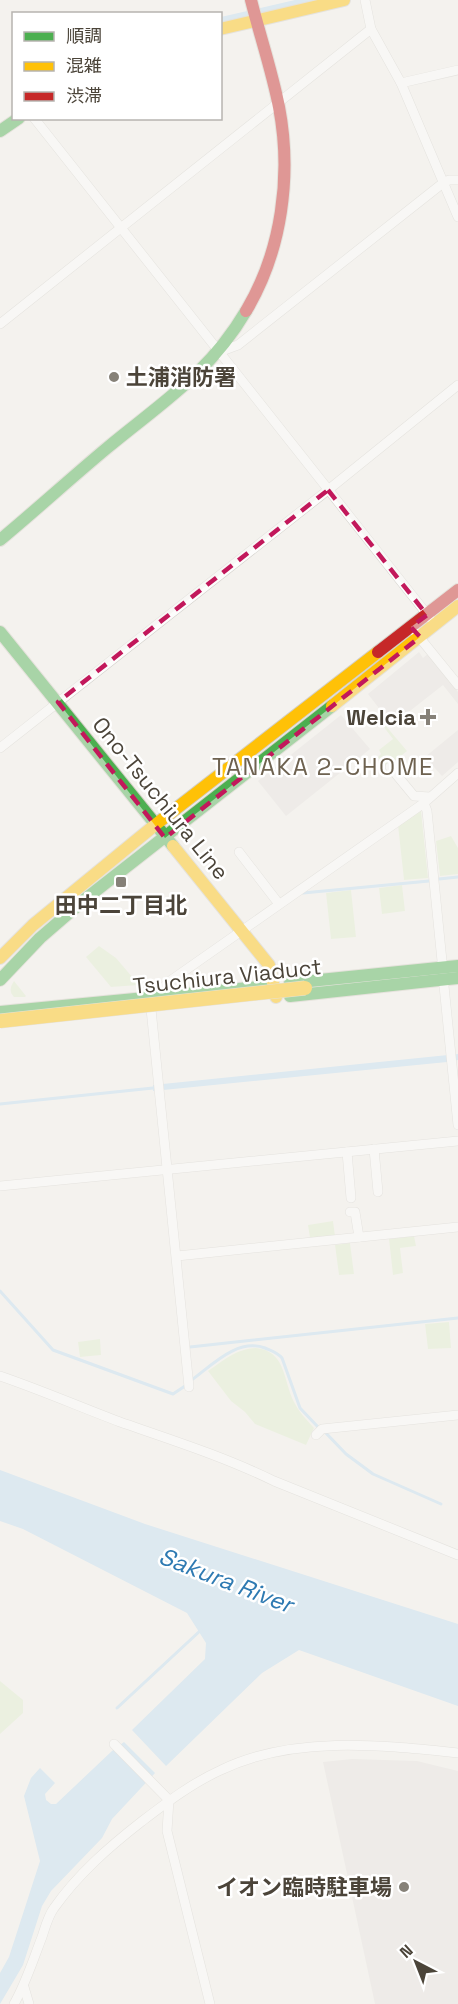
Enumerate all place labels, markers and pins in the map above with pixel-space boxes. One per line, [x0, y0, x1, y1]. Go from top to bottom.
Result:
place label: 土浦消防署 [126, 363, 236, 391]
marker: 土浦消防署 [107, 370, 121, 384]
place label: Welcia [346, 703, 416, 731]
marker: Welcia [421, 710, 435, 724]
marker: 田中二丁目北 [114, 875, 128, 889]
place label: 田中二丁目北 [55, 891, 187, 919]
place label: イオン臨時駐車場 [216, 1873, 392, 1901]
marker: イオン臨時駐車場 [397, 1880, 411, 1894]

